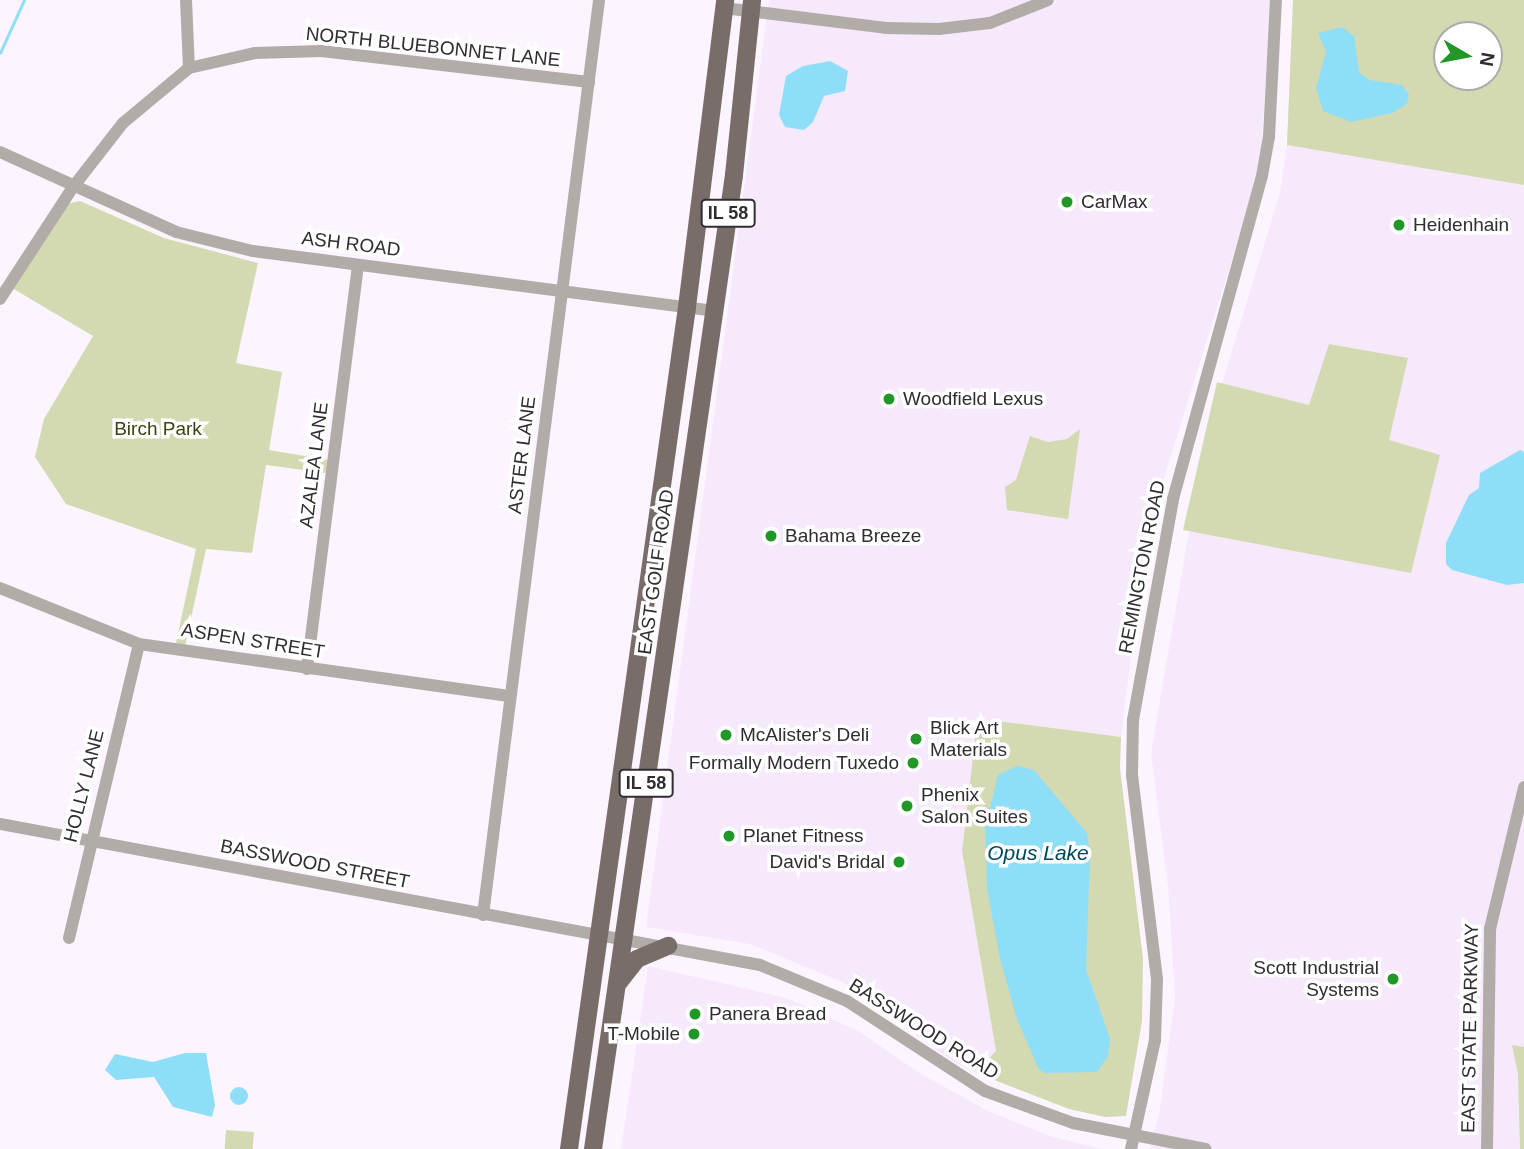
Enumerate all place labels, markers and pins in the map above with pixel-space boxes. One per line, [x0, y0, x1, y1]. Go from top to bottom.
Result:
place label: CarMax [1081, 191, 1148, 213]
marker: CarMax [1059, 194, 1075, 210]
place label: Heidenhain [1413, 214, 1509, 236]
marker: Heidenhain [1391, 217, 1407, 233]
place label: Woodfield Lexus [903, 388, 1043, 410]
marker: Woodfield Lexus [881, 391, 897, 407]
place label: Bahama Breeze [785, 525, 921, 547]
marker: Bahama Breeze [763, 528, 779, 544]
place label: Blick Art Materials [930, 717, 1007, 761]
place label: McAlister's Deli [740, 724, 869, 746]
marker: McAlister's Deli [718, 727, 734, 743]
marker: Blick Art Materials [908, 731, 924, 747]
place label: Formally Modern Tuxedo [689, 752, 899, 774]
marker: Formally Modern Tuxedo [905, 755, 921, 771]
place label: Phenix Salon Suites [921, 784, 1028, 828]
marker: Phenix Salon Suites [899, 798, 915, 814]
place label: Planet Fitness [743, 825, 863, 847]
marker: Planet Fitness [721, 828, 737, 844]
place label: David's Bridal [769, 851, 885, 873]
marker: David's Bridal [891, 854, 907, 870]
place label: Scott Industrial Systems [1253, 957, 1379, 1001]
marker: Scott Industrial Systems [1385, 971, 1401, 987]
place label: Panera Bread [709, 1003, 826, 1025]
marker: Panera Bread [687, 1006, 703, 1022]
place label: T-Mobile [607, 1023, 680, 1045]
marker: T-Mobile [686, 1026, 702, 1042]

